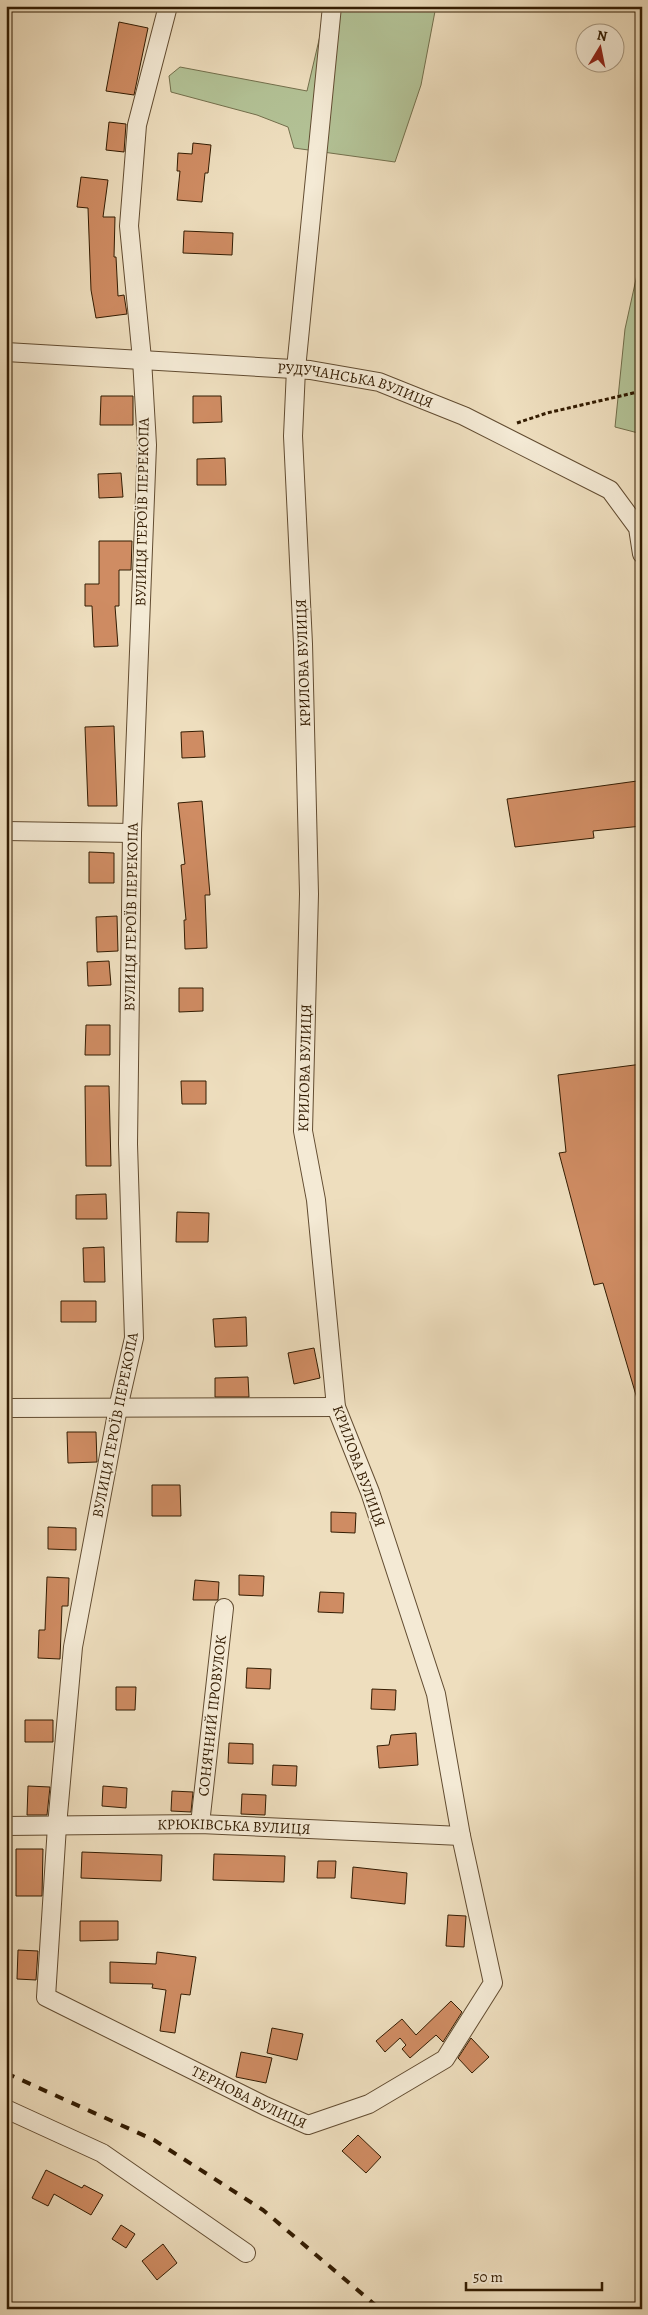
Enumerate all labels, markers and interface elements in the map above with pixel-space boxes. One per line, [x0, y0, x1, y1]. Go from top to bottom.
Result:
north arrow [576, 22, 626, 72]
text: N [595, 25, 609, 46]
street label: РУДУЧАНСЬКА ВУЛИЦЯ [277, 358, 436, 413]
street label: ВУЛИЦЯ ГЕРОЇВ ПЕРЕКОПА [130, 417, 154, 607]
street label: КРИЛОВА ВУЛИЦЯ [291, 599, 315, 727]
street label: ВУЛИЦЯ ГЕРОЇВ ПЕРЕКОПА [119, 822, 143, 1012]
street label: КРИЛОВА ВУЛИЦЯ [293, 1004, 316, 1132]
street label: ВУЛИЦЯ ГЕРОЇВ ПЕРЕКОПА [87, 1330, 143, 1520]
street label: КРИЛОВА ВУЛИЦЯ [328, 1402, 390, 1530]
street label: СОНЯЧНИЙ ПРОВУЛОК [193, 1634, 231, 1797]
street label: КРЮКІВСЬКА ВУЛИЦЯ [157, 1814, 311, 1839]
street label: ТЕРНОВА ВУЛИЦЯ [188, 2061, 310, 2133]
scale bar [466, 2260, 602, 2292]
text: 50 m [473, 2267, 503, 2287]

